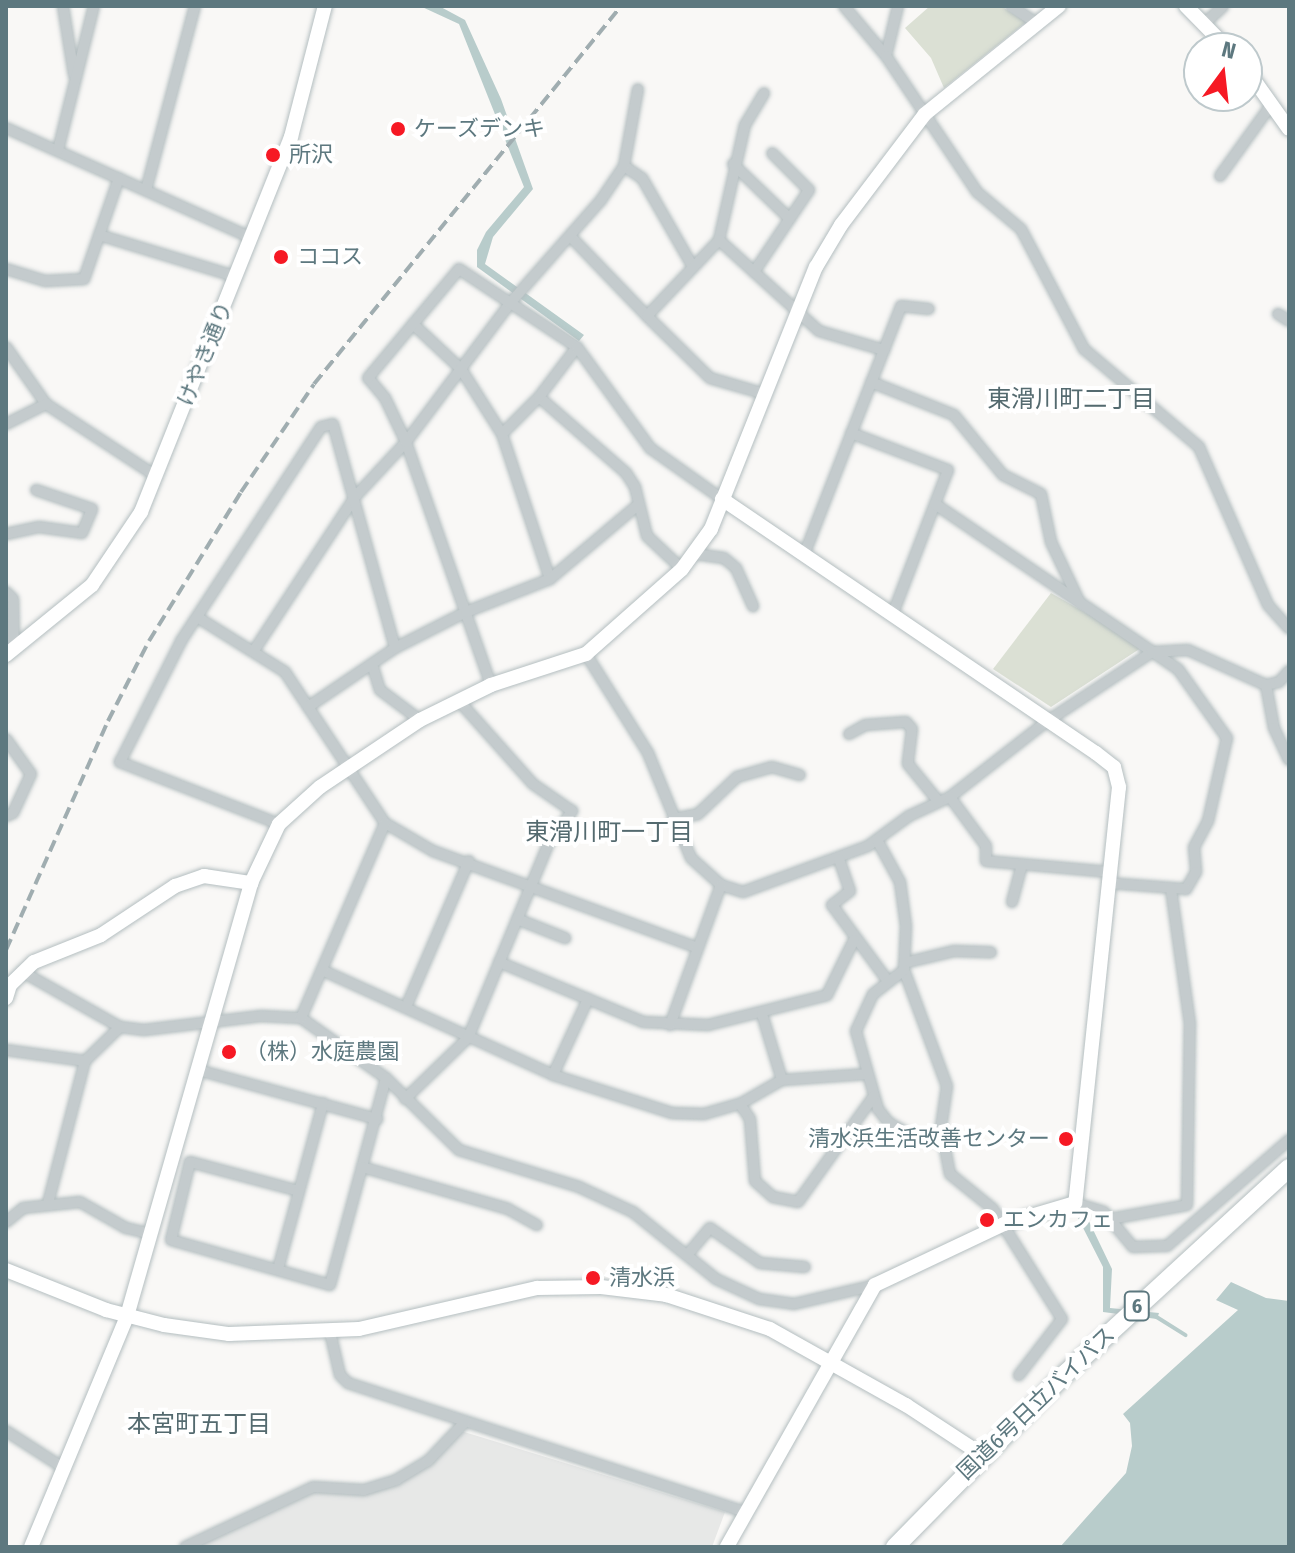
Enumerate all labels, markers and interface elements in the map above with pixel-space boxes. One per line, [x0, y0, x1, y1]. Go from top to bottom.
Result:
north arrow [1183, 32, 1263, 112]
text: N [1219, 36, 1239, 65]
place label: ケーズデンキ [414, 116, 546, 142]
marker: ケーズデンキ [389, 120, 407, 138]
place label: 所沢 [289, 142, 333, 168]
marker: 所沢 [264, 146, 282, 164]
place label: ココス [297, 244, 363, 270]
marker: ココス [272, 248, 290, 266]
street label: けやき通り [172, 298, 238, 410]
district label: 東滑川町二丁目 [987, 386, 1155, 414]
district label: 東滑川町一丁目 [525, 819, 693, 847]
place label: （株）水庭農園 [245, 1039, 399, 1065]
marker: （株）水庭農園 [220, 1043, 238, 1061]
place label: 清水浜生活改善センター [808, 1126, 1050, 1152]
marker: 清水浜生活改善センター [1057, 1130, 1075, 1148]
place label: エンカフェ [1003, 1207, 1113, 1233]
marker: エンカフェ [978, 1211, 996, 1229]
place label: 清水浜 [609, 1265, 675, 1291]
marker: 清水浜 [584, 1269, 602, 1287]
road number: 6 [1123, 1290, 1151, 1322]
street label: 国道6号日立バイパス [952, 1321, 1120, 1485]
district label: 本宮町五丁目 [127, 1411, 271, 1439]

